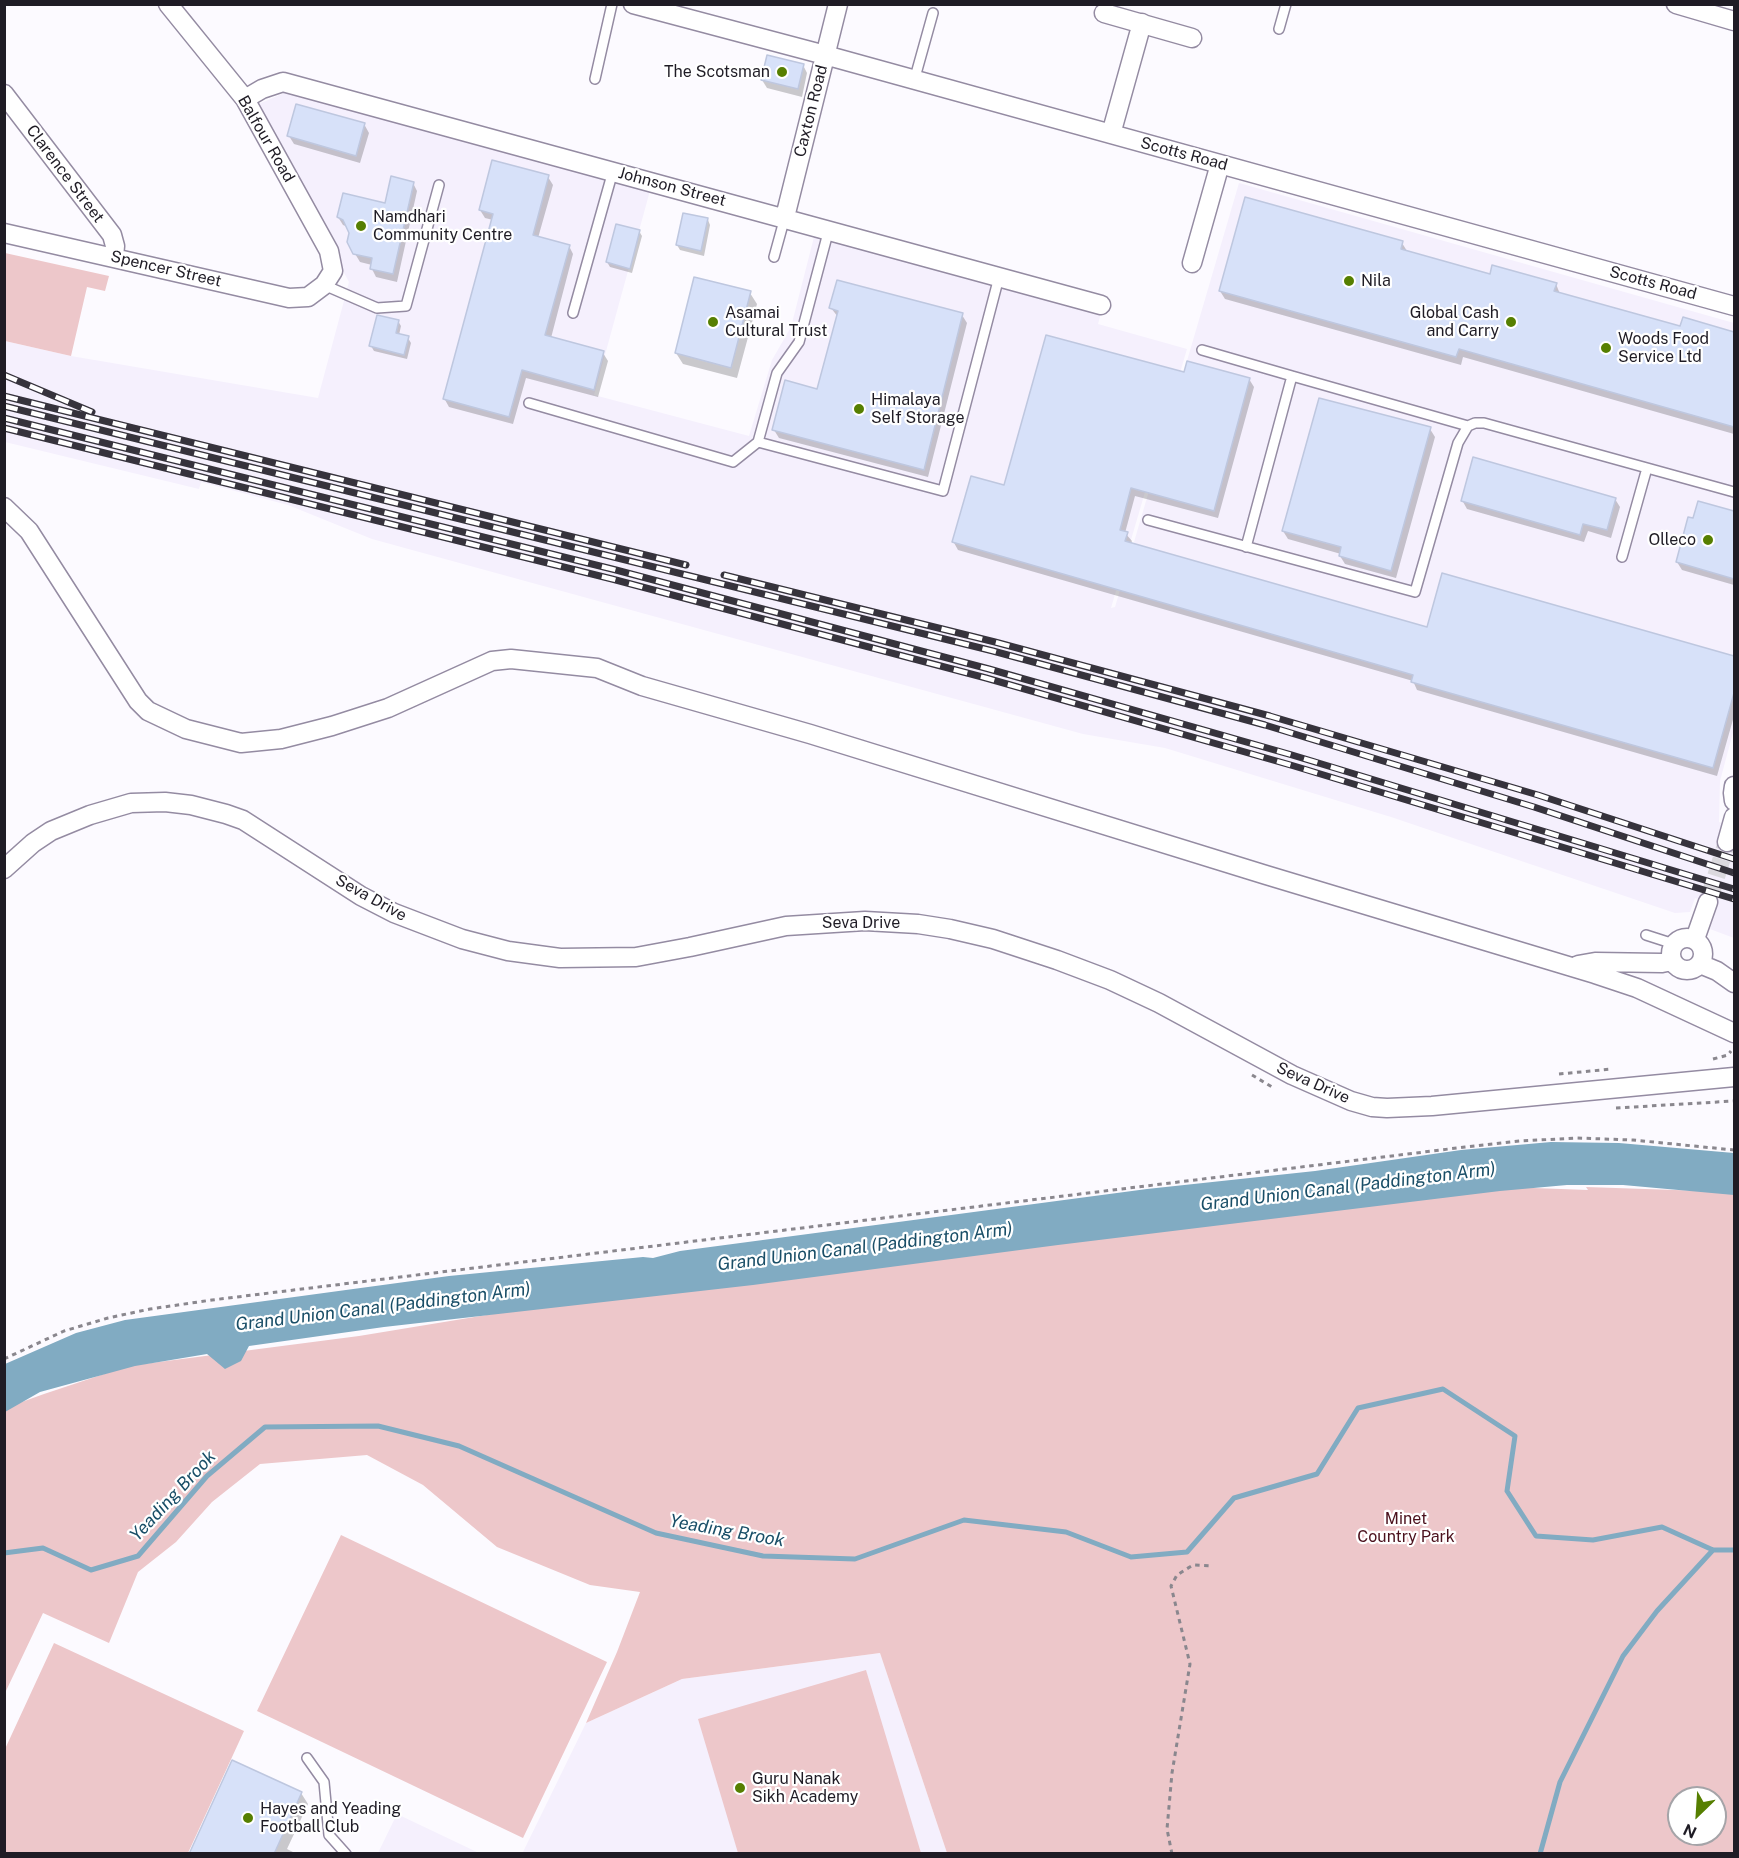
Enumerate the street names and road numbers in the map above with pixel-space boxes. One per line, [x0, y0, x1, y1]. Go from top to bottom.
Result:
street label: Caxton Road [790, 63, 832, 159]
street label: Balfour Road [234, 92, 298, 186]
street label: Clarence Street [22, 121, 108, 227]
street label: Scotts Road [1138, 133, 1230, 175]
street label: Johnson Street [616, 163, 728, 211]
street label: Spencer Street [109, 247, 223, 291]
street label: Scotts Road [1607, 262, 1699, 304]
street label: Seva Drive [332, 871, 410, 925]
street label: Seva Drive [822, 913, 900, 933]
street label: Seva Drive [1273, 1058, 1353, 1108]

